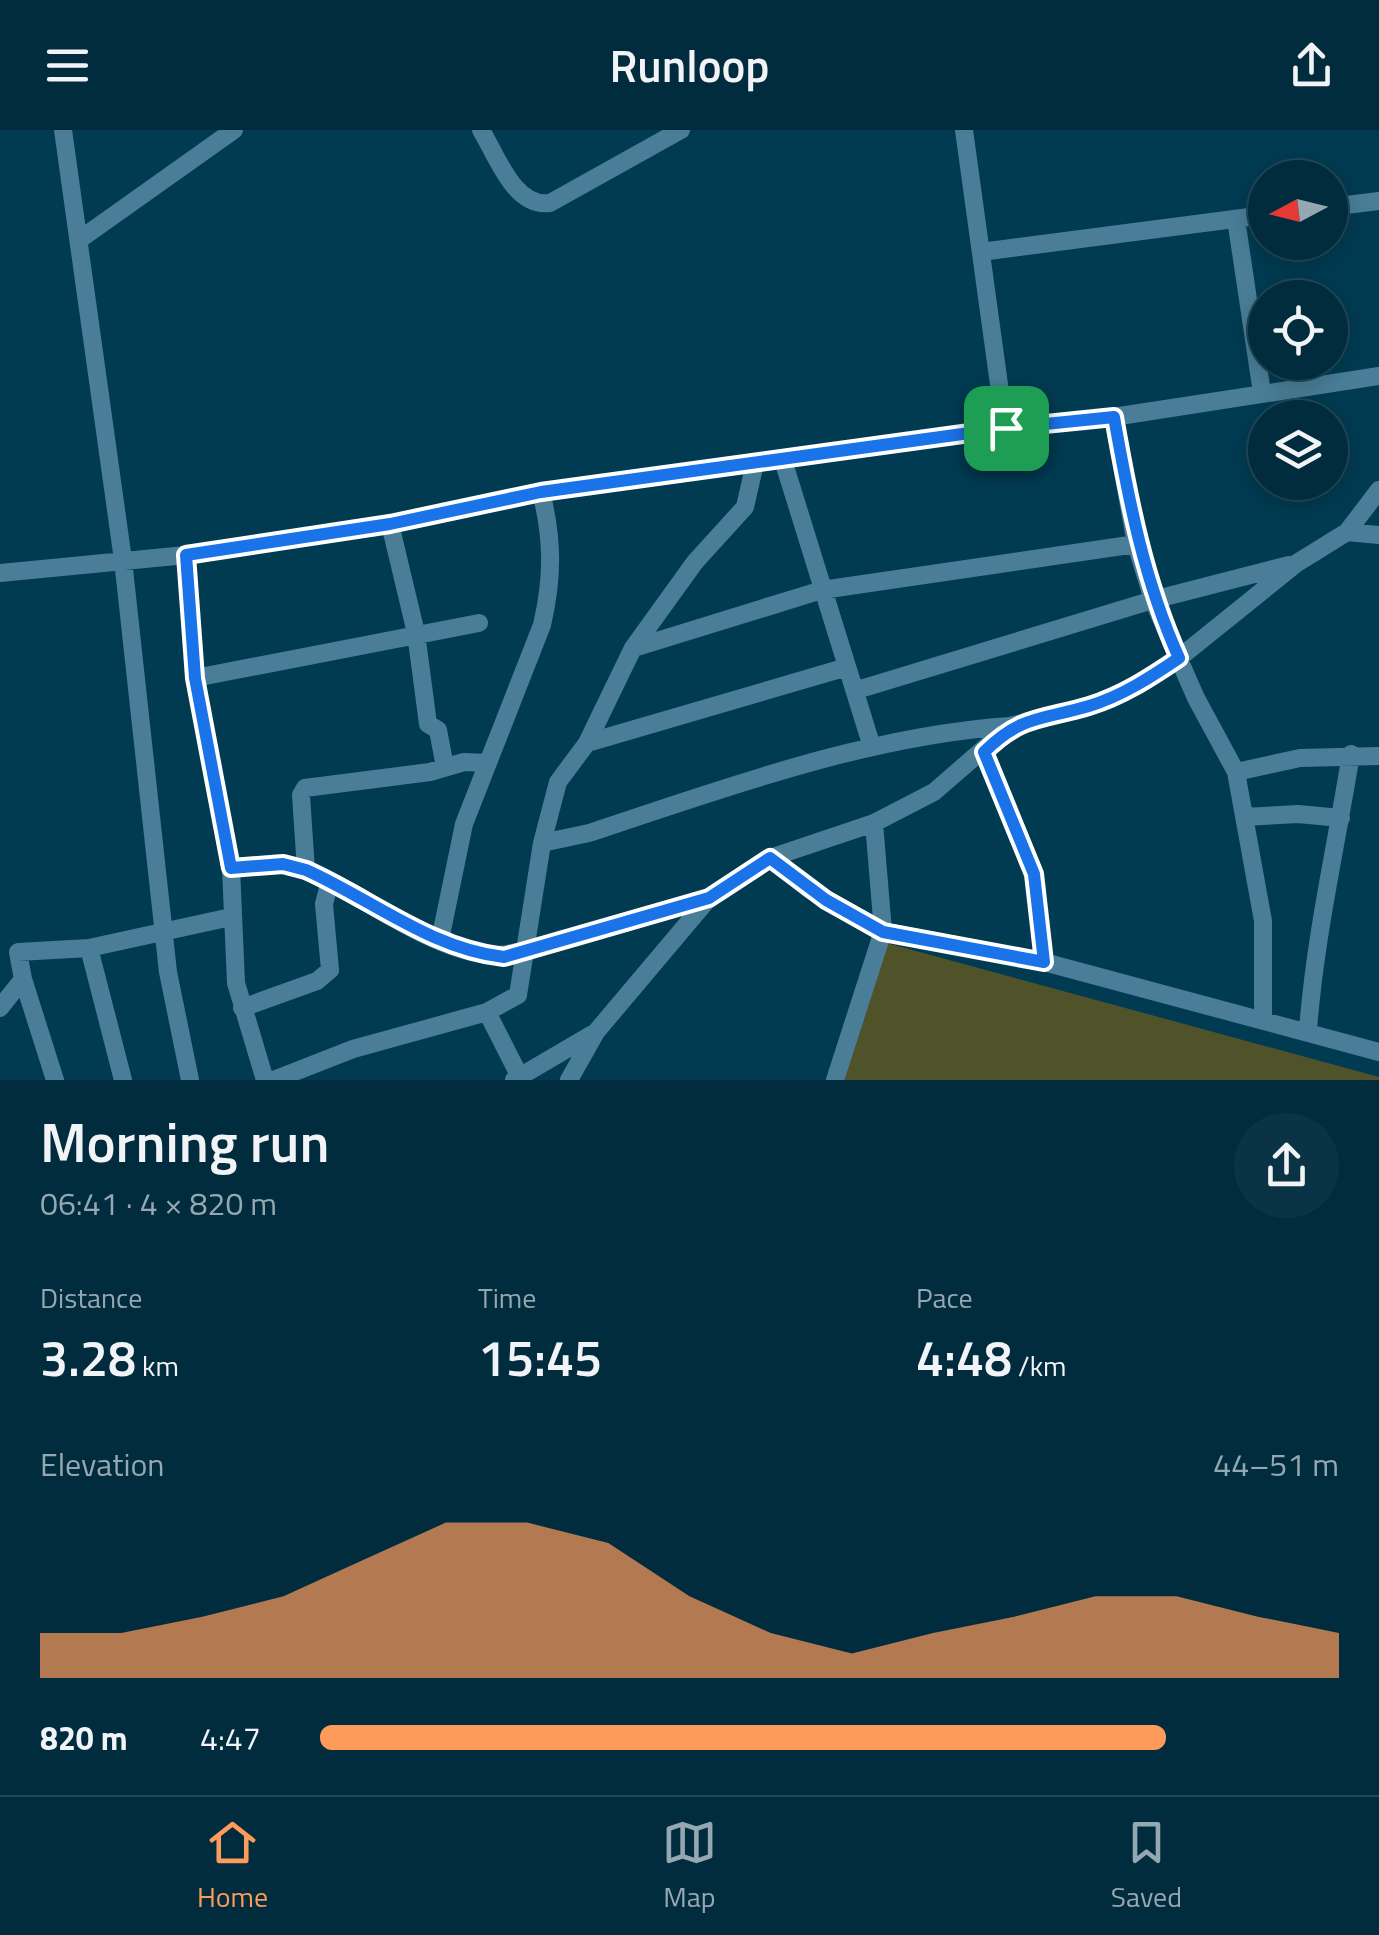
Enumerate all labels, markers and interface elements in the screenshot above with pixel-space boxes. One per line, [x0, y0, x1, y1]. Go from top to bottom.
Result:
text: Runloop [609, 31, 770, 99]
icon: menu [40, 38, 95, 93]
icon: share [1284, 38, 1339, 93]
north arrow [1248, 160, 1348, 260]
map controls [1248, 160, 1348, 500]
button: locate [1248, 280, 1348, 380]
pin [964, 386, 1049, 471]
button: layers [1248, 400, 1348, 500]
icon: arrive [979, 401, 1034, 456]
text: Morning run [40, 1100, 329, 1183]
button: share [1234, 1113, 1339, 1218]
text: 06:41 · 4 × 820 m [40, 1179, 277, 1227]
text: Distance [40, 1276, 142, 1319]
text: Time [478, 1276, 536, 1319]
text: Pace [916, 1276, 973, 1319]
text: 3.28 [40, 1319, 136, 1395]
text: 15:45 [478, 1319, 602, 1395]
text: 4:48 [916, 1319, 1012, 1395]
text: km [136, 1344, 179, 1387]
text: /km [1012, 1344, 1066, 1387]
text: Elevation [40, 1440, 164, 1488]
text: 44–51 m [1213, 1440, 1339, 1488]
text: 820 m [40, 1714, 128, 1762]
text: 4:47 [200, 1714, 261, 1762]
tab: Home [197, 1815, 268, 1918]
tab: Map [662, 1815, 717, 1918]
tab: Saved [1111, 1815, 1182, 1918]

